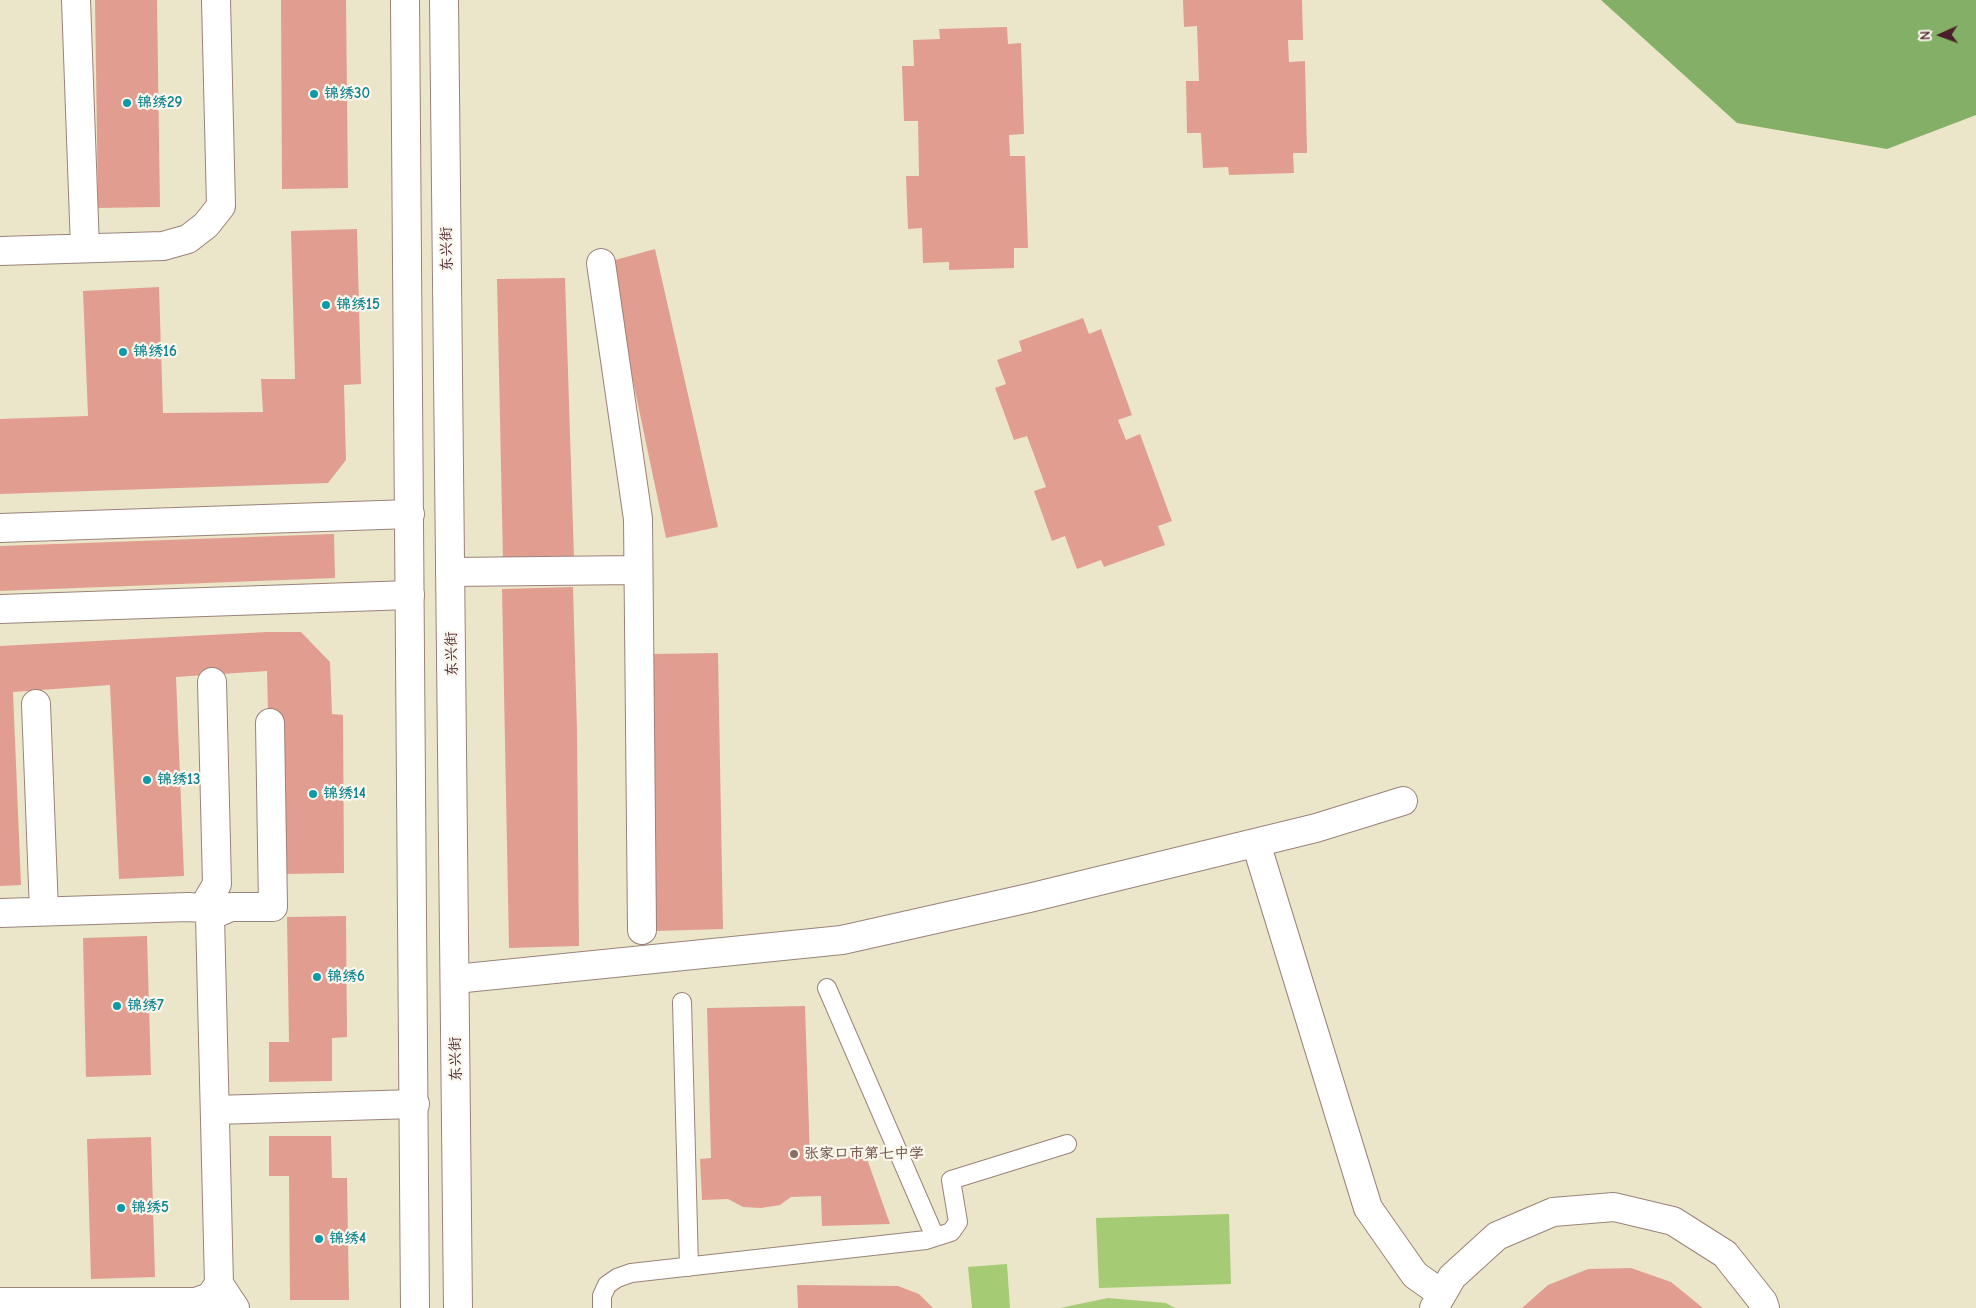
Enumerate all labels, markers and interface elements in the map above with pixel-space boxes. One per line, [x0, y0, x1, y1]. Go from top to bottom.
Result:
north arrow [1916, 10, 1966, 60]
text: N [1917, 31, 1934, 40]
place label: 锦绣30 [324, 85, 370, 103]
marker: 锦绣30 [308, 88, 320, 100]
place label: 锦绣29 [137, 94, 182, 112]
marker: 锦绣29 [121, 97, 133, 109]
street label: 东兴街 [438, 226, 456, 272]
place label: 锦绣15 [336, 296, 380, 314]
marker: 锦绣15 [320, 299, 332, 311]
place label: 锦绣16 [133, 343, 177, 361]
marker: 锦绣16 [117, 346, 129, 358]
street label: 东兴街 [443, 631, 461, 677]
place label: 锦绣13 [157, 771, 200, 789]
marker: 锦绣13 [141, 774, 153, 786]
place label: 锦绣14 [323, 785, 366, 803]
marker: 锦绣14 [307, 788, 319, 800]
place label: 锦绣6 [327, 968, 365, 986]
marker: 锦绣6 [311, 971, 323, 983]
place label: 锦绣7 [127, 997, 164, 1015]
marker: 锦绣7 [111, 1000, 123, 1012]
street label: 东兴街 [447, 1036, 465, 1082]
place label: 张家口市第七中学 [804, 1145, 924, 1163]
marker: 张家口市第七中学 [788, 1148, 800, 1160]
place label: 锦绣5 [131, 1199, 169, 1217]
marker: 锦绣5 [115, 1202, 127, 1214]
place label: 锦绣4 [329, 1230, 366, 1248]
marker: 锦绣4 [313, 1233, 325, 1245]

